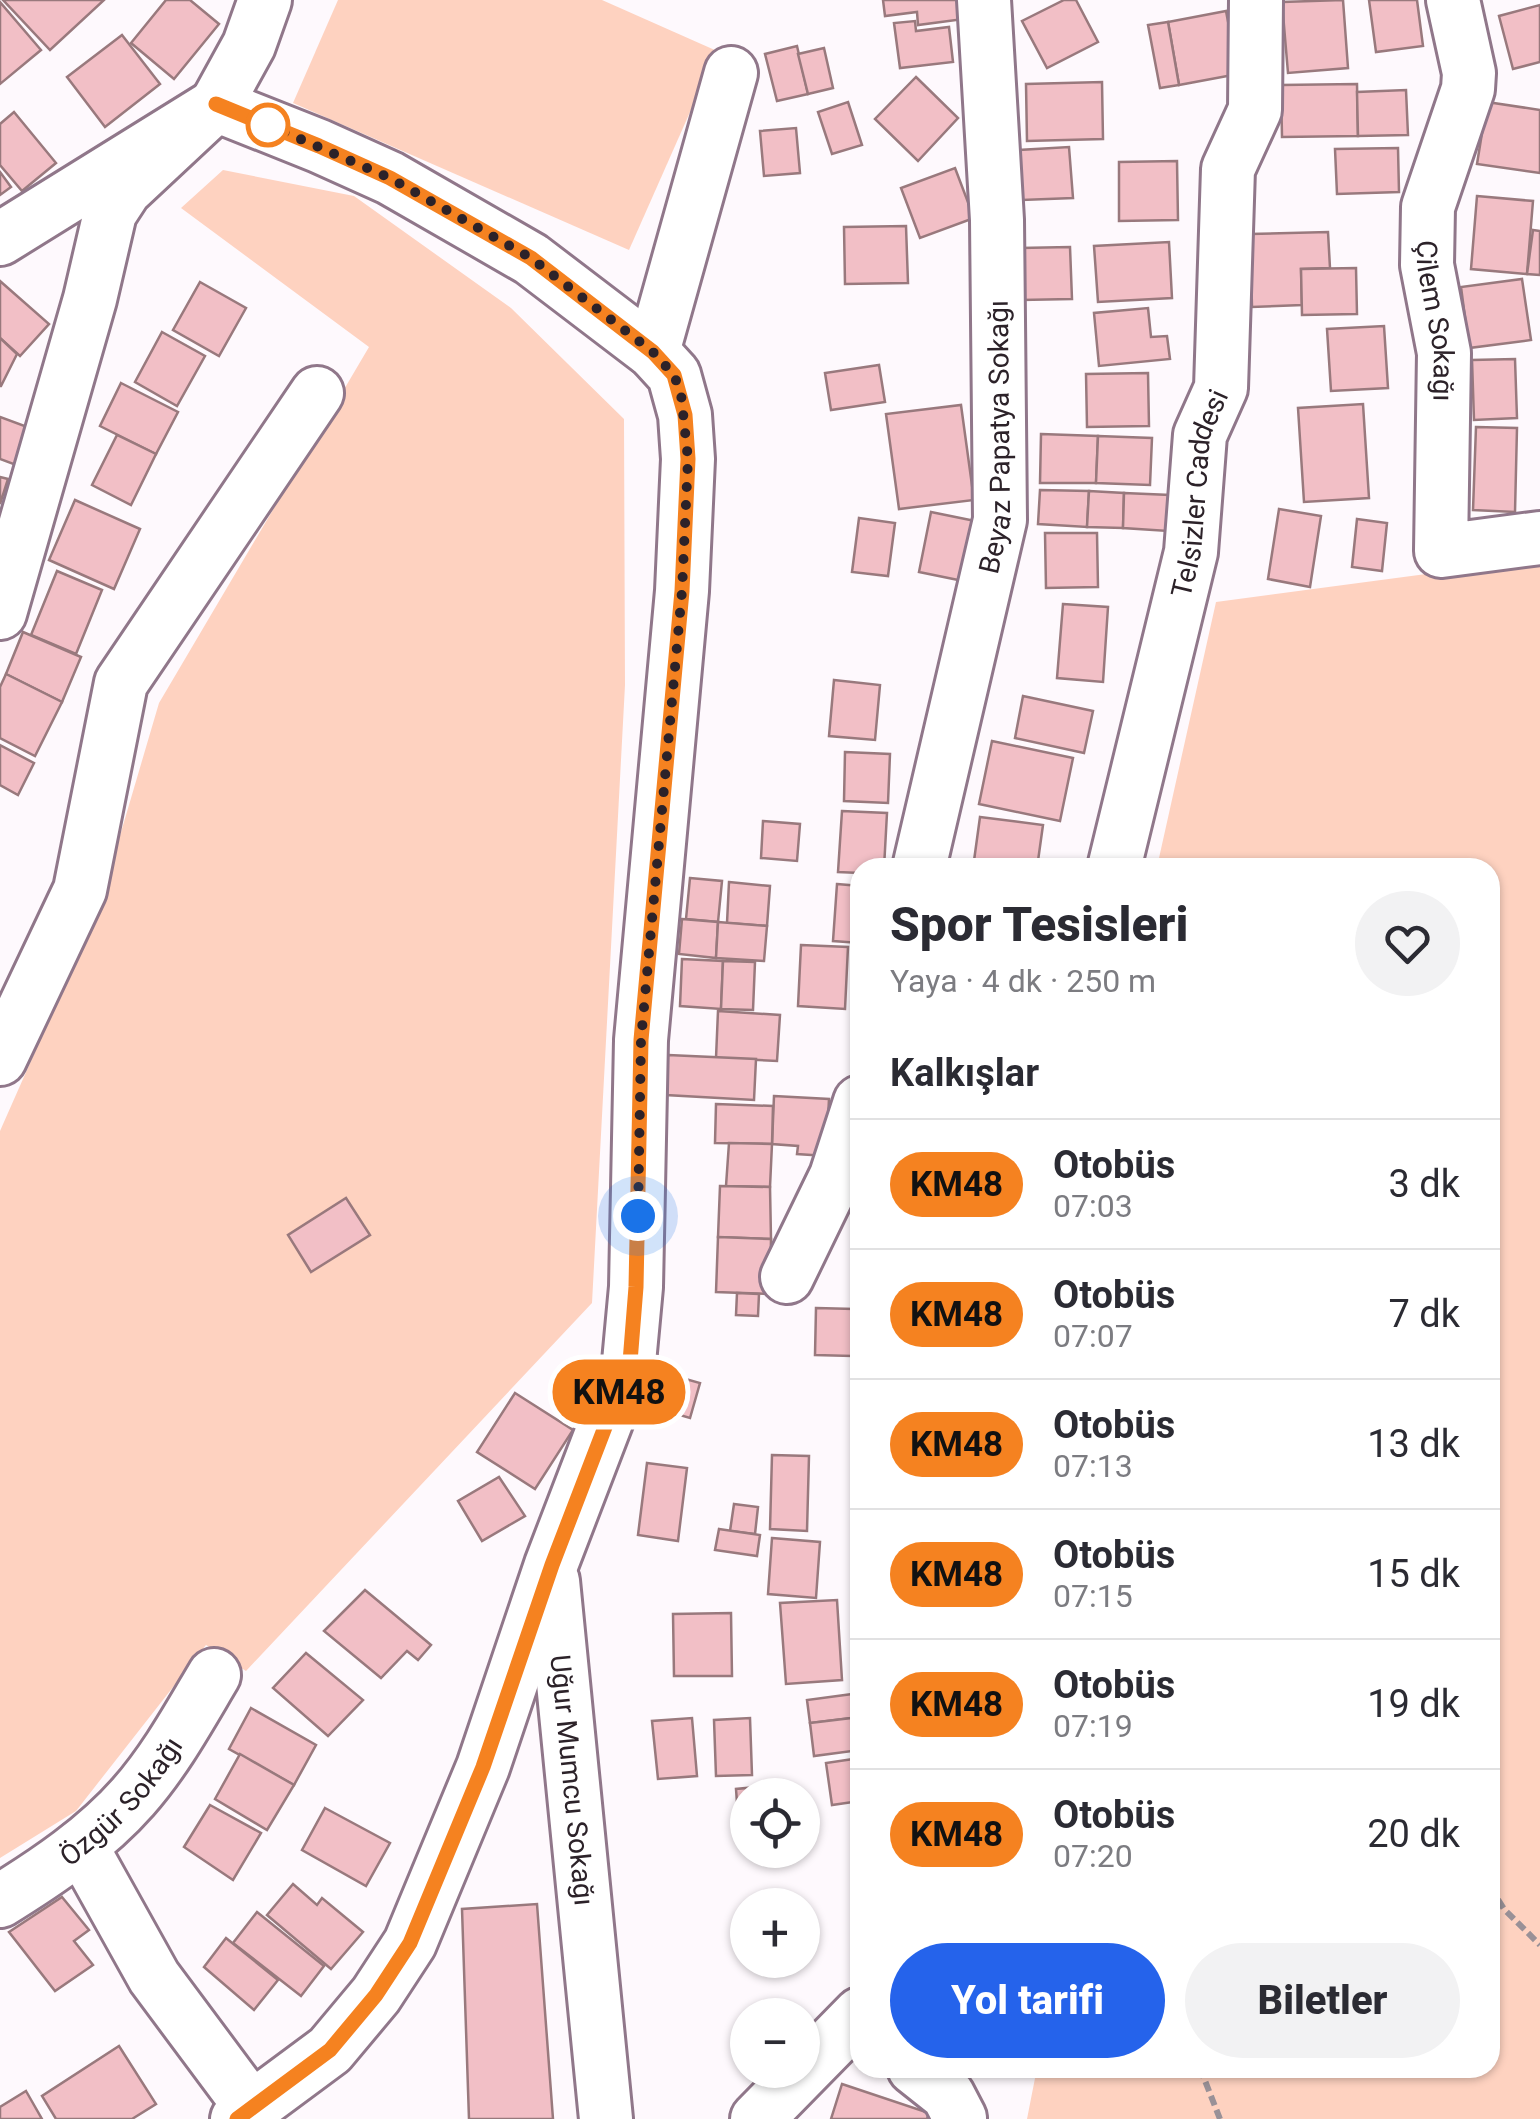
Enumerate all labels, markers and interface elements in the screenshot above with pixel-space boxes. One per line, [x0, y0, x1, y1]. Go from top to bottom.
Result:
unlabelled marker [247, 104, 289, 146]
street label: Çilem Sokağı [1410, 240, 1461, 402]
street label: Beyaz Papatya Sokağı [972, 300, 1017, 577]
street label: Telsizler Caddesi [1164, 384, 1235, 601]
button: heart [1355, 891, 1460, 996]
text: Spor Tesisleri [890, 896, 1188, 953]
text: Yaya · 4 dk · 250 m [890, 962, 1156, 1000]
text: Kalkışlar [890, 1051, 1039, 1095]
text: Otobüs [1053, 1143, 1175, 1187]
text: 3 dk [1389, 1162, 1460, 1206]
text: KM48 [910, 1164, 1003, 1205]
text: 07:03 [1053, 1187, 1133, 1225]
your location [613, 1191, 663, 1241]
text: Otobüs [1053, 1273, 1175, 1317]
text: 7 dk [1389, 1292, 1460, 1336]
text: KM48 [910, 1294, 1003, 1335]
text: 07:07 [1053, 1317, 1133, 1355]
line badge: KM48 [549, 1360, 689, 1424]
text: KM48 [572, 1372, 666, 1413]
text: Otobüs [1053, 1403, 1175, 1447]
text: 13 dk [1367, 1422, 1460, 1466]
text: KM48 [910, 1424, 1003, 1465]
text: 07:13 [1053, 1447, 1133, 1485]
text: Otobüs [1053, 1533, 1175, 1577]
text: 15 dk [1367, 1552, 1460, 1596]
text: KM48 [910, 1554, 1003, 1595]
text: 07:15 [1053, 1577, 1133, 1615]
street label: Uğur Mumcu Sokağı [544, 1653, 601, 1907]
text: Otobüs [1053, 1663, 1175, 1707]
text: 19 dk [1367, 1682, 1460, 1726]
text: KM48 [910, 1684, 1003, 1725]
text: 07:19 [1053, 1707, 1133, 1745]
street label: Özgür Sokağı [53, 1731, 189, 1873]
map controls [730, 1778, 820, 2088]
button: locate [730, 1778, 820, 1868]
text: Otobüs [1053, 1793, 1175, 1837]
text: 20 dk [1367, 1812, 1460, 1856]
text: KM48 [910, 1814, 1003, 1855]
text: 07:20 [1053, 1837, 1133, 1875]
button: + [730, 1888, 820, 1978]
button: Yol tarifi [890, 1943, 1165, 2058]
button: Biletler [1185, 1943, 1460, 2058]
button: − [730, 1998, 820, 2088]

